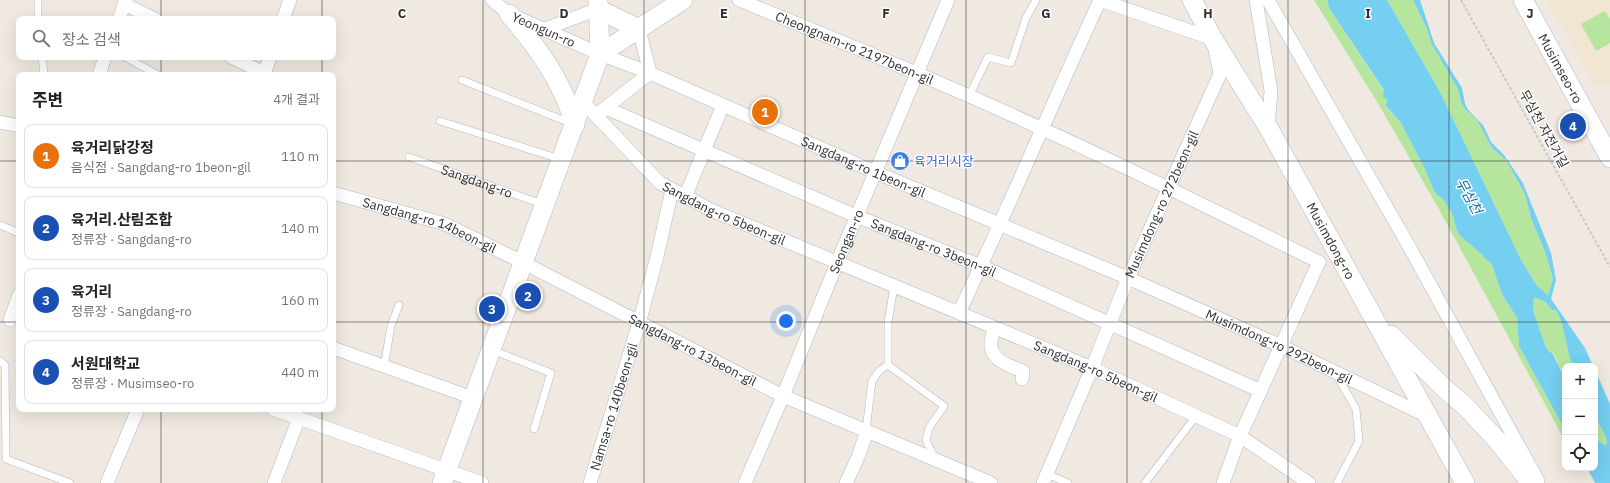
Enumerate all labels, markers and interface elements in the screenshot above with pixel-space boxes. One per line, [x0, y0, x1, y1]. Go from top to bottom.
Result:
text: C [398, 5, 407, 22]
text: D [559, 5, 569, 22]
text: E [720, 5, 728, 22]
text: F [882, 5, 890, 22]
text: G [1041, 5, 1051, 22]
text: H [1203, 5, 1213, 22]
text: I [1365, 5, 1371, 22]
text: J [1526, 5, 1534, 22]
street label: Cheongnam-ro 2197beon-gil [773, 7, 937, 88]
street label: Yeongun-ro [509, 8, 578, 51]
search box [16, 16, 336, 60]
icon: search [30, 27, 52, 49]
text: 장소 검색 [62, 30, 121, 49]
street label: Musimseo-ro [1535, 31, 1587, 106]
street label: 무심천 자전거길 [1516, 87, 1572, 171]
text: 주변 [32, 89, 63, 111]
text: 4개 결과 [273, 91, 320, 108]
pin: 1 [752, 97, 778, 127]
pin: 4 [1560, 111, 1586, 141]
street label: Musimdong-ro 272beon-gil [1121, 127, 1202, 280]
street label: Sangdang-ro 1beon-gil [799, 132, 929, 201]
text: 육거리닭강정 [71, 138, 154, 157]
text: 1 [42, 148, 50, 165]
text: 110 m [281, 148, 319, 165]
shop icon: 육거리시장 [889, 150, 911, 172]
place label: 육거리시장 [914, 153, 974, 170]
text: 음식점 · Sangdang-ro 1beon-gil [71, 159, 251, 176]
street label: Sangdang-ro [439, 161, 515, 201]
water label: 무심천 [1452, 175, 1487, 218]
street label: Sangdang-ro 5beon-gil [660, 177, 789, 249]
street label: Sangdang-ro 14beon-gil [361, 193, 500, 257]
street label: Musimdong-ro [1303, 199, 1359, 282]
street label: Seongan-ro [825, 207, 867, 276]
text: 육거리.산림조합 [71, 210, 172, 229]
street label: Sangdang-ro 3beon-gil [868, 214, 999, 280]
text: 2 [42, 220, 50, 237]
text: 140 m [281, 220, 319, 237]
text: 정류장 · Sangdang-ro [71, 231, 192, 248]
pin: 2 [515, 281, 541, 311]
text: 육거리 [71, 282, 112, 301]
text: 3 [42, 292, 50, 309]
text: 160 m [281, 292, 319, 309]
pin: 3 [479, 294, 505, 324]
text: 정류장 · Sangdang-ro [71, 303, 192, 320]
street label: Musimdong-ro 292beon-gil [1203, 305, 1356, 388]
street label: Sangdang-ro 13beon-gil [626, 310, 760, 390]
your location [776, 311, 796, 331]
street label: Sangdang-ro 5beon-gil [1031, 336, 1161, 406]
street label: Namsa-ro 140beon-gil [586, 340, 641, 472]
text: 서원대학교 [71, 354, 140, 373]
map controls [1562, 363, 1598, 471]
button: + [1562, 363, 1598, 399]
text: 4 [42, 364, 50, 381]
text: 440 m [281, 364, 319, 381]
text: 정류장 · Musimseo-ro [71, 375, 194, 392]
button: − [1562, 399, 1598, 435]
button: locate [1562, 435, 1598, 471]

